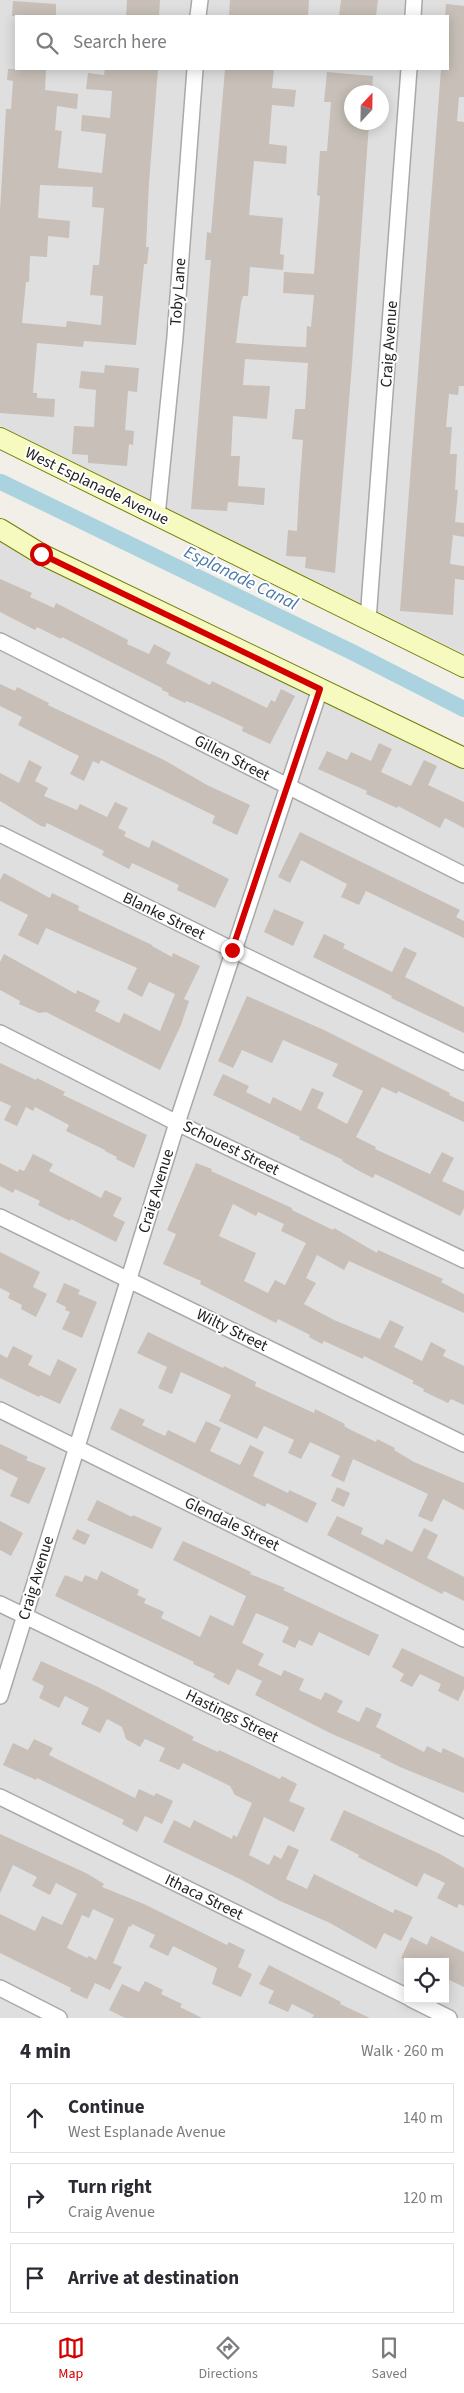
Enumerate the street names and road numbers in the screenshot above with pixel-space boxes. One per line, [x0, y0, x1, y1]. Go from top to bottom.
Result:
street label: Toby Lane [165, 257, 191, 327]
street label: Craig Avenue [375, 300, 403, 388]
street label: West Esplanade Avenue [21, 442, 173, 531]
street label: Gillen Street [190, 730, 274, 787]
street label: Blanke Street [119, 887, 209, 946]
street label: Schouest Street [179, 1115, 284, 1181]
street label: Craig Avenue [133, 1146, 179, 1236]
street label: Wilty Street [193, 1303, 272, 1357]
street label: Glendale Street [181, 1492, 284, 1557]
street label: Craig Avenue [13, 1533, 59, 1623]
street label: Hastings Street [182, 1684, 283, 1748]
street label: Ithaca Street [161, 1869, 247, 1926]

